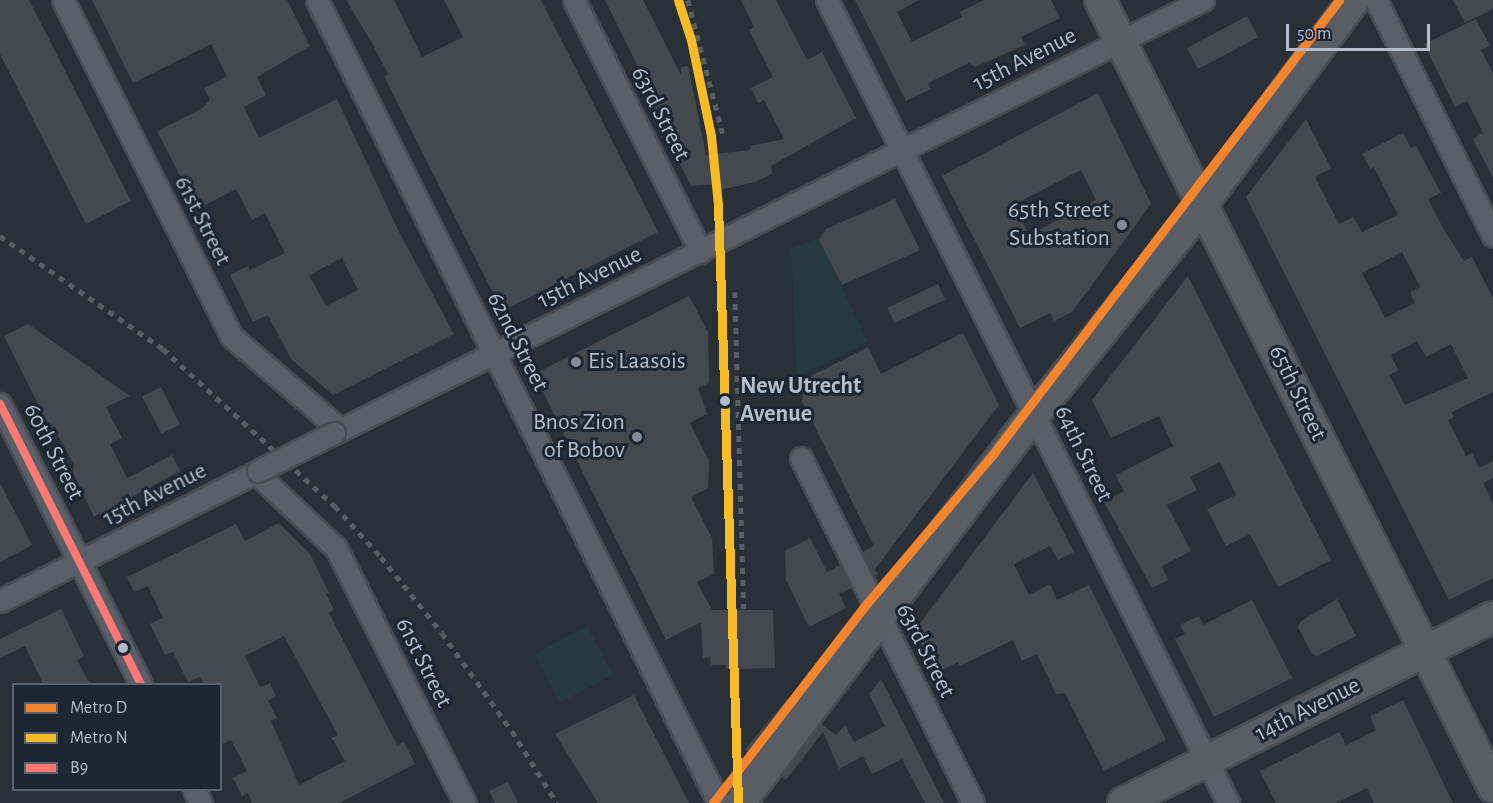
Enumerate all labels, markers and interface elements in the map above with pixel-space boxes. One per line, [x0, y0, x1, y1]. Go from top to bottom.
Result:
scale bar [1289, 12, 1433, 50]
street label: 15th Avenue [968, 22, 1082, 98]
text: 50 m [1297, 25, 1331, 43]
street label: 63rd Street [624, 62, 696, 166]
street label: 61st Street [167, 171, 237, 271]
place label: 65th Street Substation [1008, 197, 1110, 253]
marker: 65th Street Substation [1115, 218, 1129, 232]
street label: 15th Avenue [533, 240, 647, 316]
street label: 62nd Street [480, 288, 554, 396]
street label: 65th Street [1262, 341, 1332, 445]
place label: Eis Laasois [588, 348, 686, 376]
marker: Eis Laasois [569, 355, 583, 369]
place label: New Utrecht Avenue [740, 373, 861, 429]
marker: New Utrecht Avenue [715, 391, 735, 411]
street label: 60th Street [16, 399, 90, 505]
street label: 64th Street [1047, 401, 1119, 507]
place label: Bnos Zion of Bobov [533, 409, 625, 465]
marker: Bnos Zion of Bobov [630, 430, 644, 444]
street label: 15th Avenue [98, 457, 212, 533]
street label: 63rd Street [889, 599, 961, 703]
street label: 61st Street [388, 613, 458, 713]
unlabelled marker [117, 642, 129, 654]
street label: 14th Avenue [1251, 671, 1365, 749]
legend [12, 683, 222, 791]
text: Metro D [70, 699, 127, 717]
text: Metro N [70, 729, 128, 747]
text: B9 [70, 759, 88, 777]

